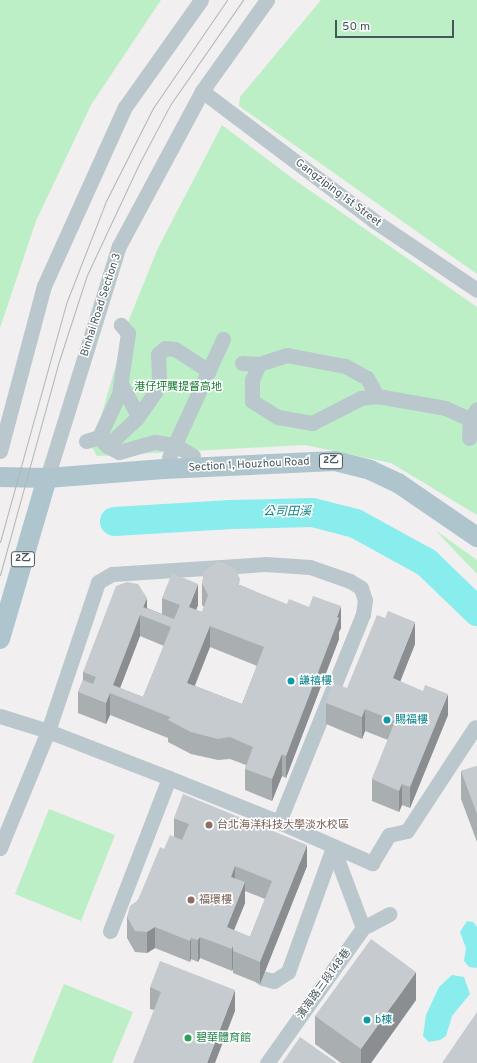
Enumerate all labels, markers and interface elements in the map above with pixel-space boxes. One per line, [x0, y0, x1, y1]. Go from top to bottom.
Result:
scale bar [337, 12, 456, 38]
text: 50 m [342, 19, 370, 35]
street label: Gangziping 1st Street [292, 156, 384, 230]
street label: Binhai Road Section 3 [78, 252, 124, 358]
park label: 港仔坪龔提督高地 [134, 380, 222, 394]
road number: 2乙 [318, 453, 344, 469]
street label: Section 1, Houzhou Road [188, 455, 310, 475]
water label: 公司田溪 [263, 506, 311, 520]
road number: 2乙 [10, 551, 36, 567]
place label: 謙禧樓 [299, 674, 332, 688]
marker: 謙禧樓 [286, 676, 296, 686]
place label: 賜福樓 [395, 713, 428, 727]
marker: 賜福樓 [382, 715, 392, 725]
place label: 台北海洋科技大學淡水校區 [217, 818, 349, 832]
marker: 台北海洋科技大學淡水校區 [204, 820, 214, 830]
place label: 福環樓 [199, 893, 232, 907]
marker: 福環樓 [186, 895, 196, 905]
street label: 濱海路三段148巷 [294, 946, 354, 1022]
place label: b棟 [375, 1013, 392, 1027]
marker: b棟 [362, 1015, 372, 1025]
place label: 碧華體育館 [196, 1031, 251, 1045]
marker: 碧華體育館 [183, 1033, 193, 1043]

